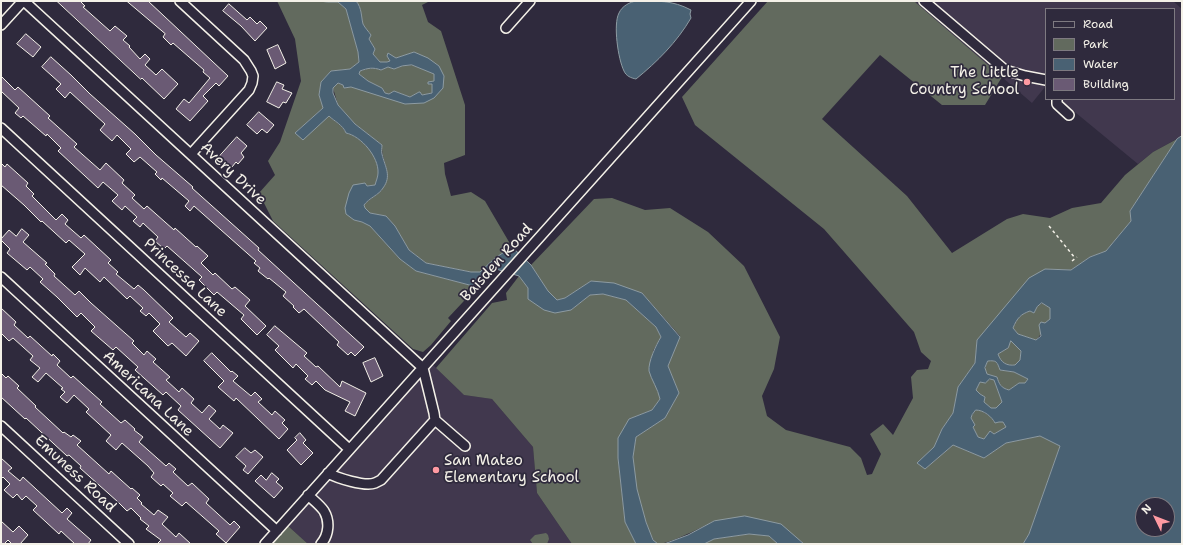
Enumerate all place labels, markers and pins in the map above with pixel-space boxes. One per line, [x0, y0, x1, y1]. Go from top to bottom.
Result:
place label: The Little Country School [909, 64, 1019, 99]
marker: The Little Country School [1022, 77, 1032, 87]
place label: San Mateo Elementary School [444, 452, 579, 487]
marker: San Mateo Elementary School [431, 465, 441, 475]

